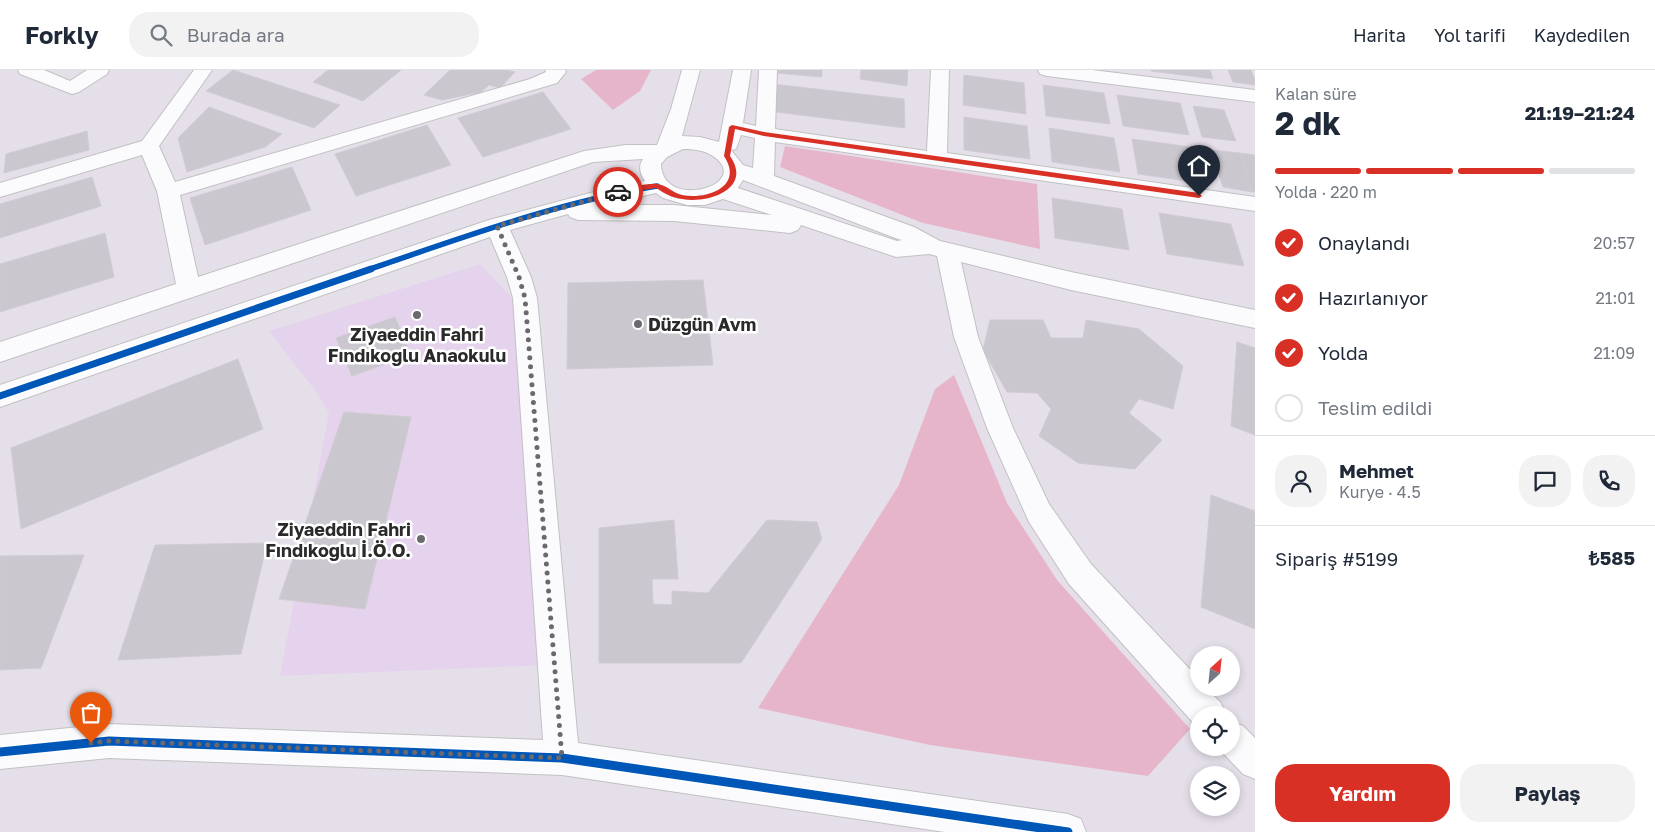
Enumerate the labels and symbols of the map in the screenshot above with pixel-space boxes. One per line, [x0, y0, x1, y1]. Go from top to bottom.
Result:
pin [1178, 145, 1220, 196]
courier [593, 167, 643, 217]
marker: Ziyaeddin Fahri Fındıkoğlu Anaokulu [411, 309, 423, 321]
place label: Düzgün Avm [648, 313, 756, 335]
marker: Düzgün Avm [632, 318, 644, 330]
place label: Ziyaeddin Fahri Fındıkoğlu Anaokulu [328, 323, 506, 366]
place label: Ziyaeddin Fahri Fındıkoğlu İ.Ö.O. [265, 518, 411, 561]
marker: Ziyaeddin Fahri Fındıkoğlu İ.Ö.O. [415, 533, 427, 545]
north arrow [1190, 646, 1240, 696]
pin [70, 692, 112, 743]

